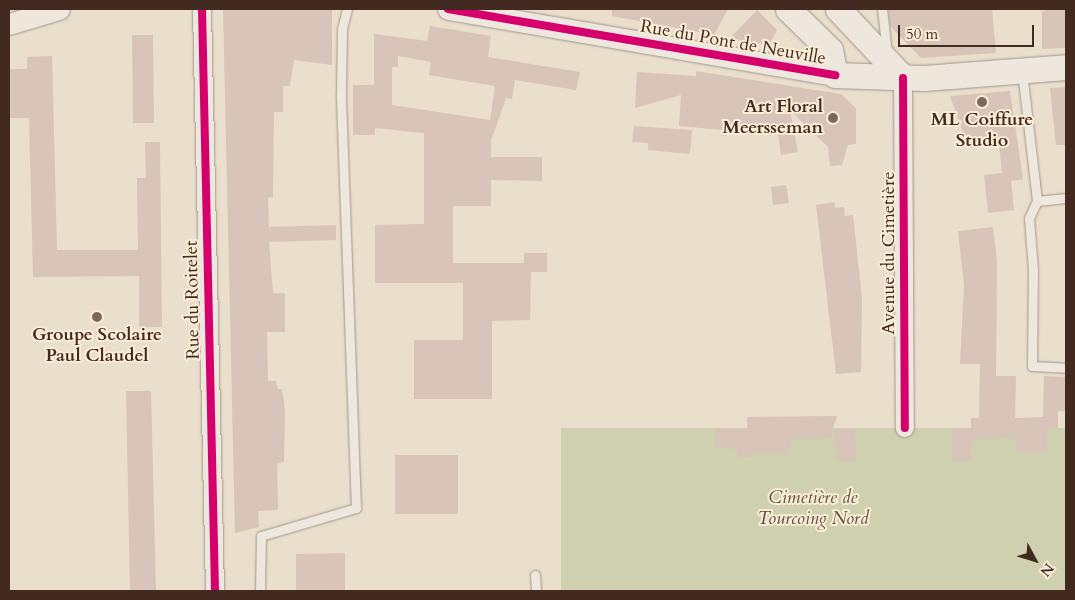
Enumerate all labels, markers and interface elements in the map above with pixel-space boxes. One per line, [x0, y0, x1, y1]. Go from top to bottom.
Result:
scale bar [900, 15, 1036, 47]
street label: Rue du Pont de Neuville [638, 16, 828, 70]
text: 50 m [906, 24, 938, 44]
marker: ML Coiffure Studio [976, 96, 988, 108]
place label: Art Floral Meersseman [723, 97, 823, 140]
place label: ML Coiffure Studio [931, 110, 1033, 152]
marker: Art Floral Meersseman [827, 112, 839, 124]
street label: Avenue du Cimetière [878, 171, 900, 335]
street label: Rue du Roitelet [181, 240, 205, 360]
marker: Groupe Scolaire Paul Claudel [91, 311, 103, 323]
place label: Groupe Scolaire Paul Claudel [32, 325, 162, 368]
park label: Cimetière de Tourcoing Nord [757, 488, 869, 530]
north arrow [1010, 535, 1060, 585]
text: N [1036, 559, 1058, 580]

